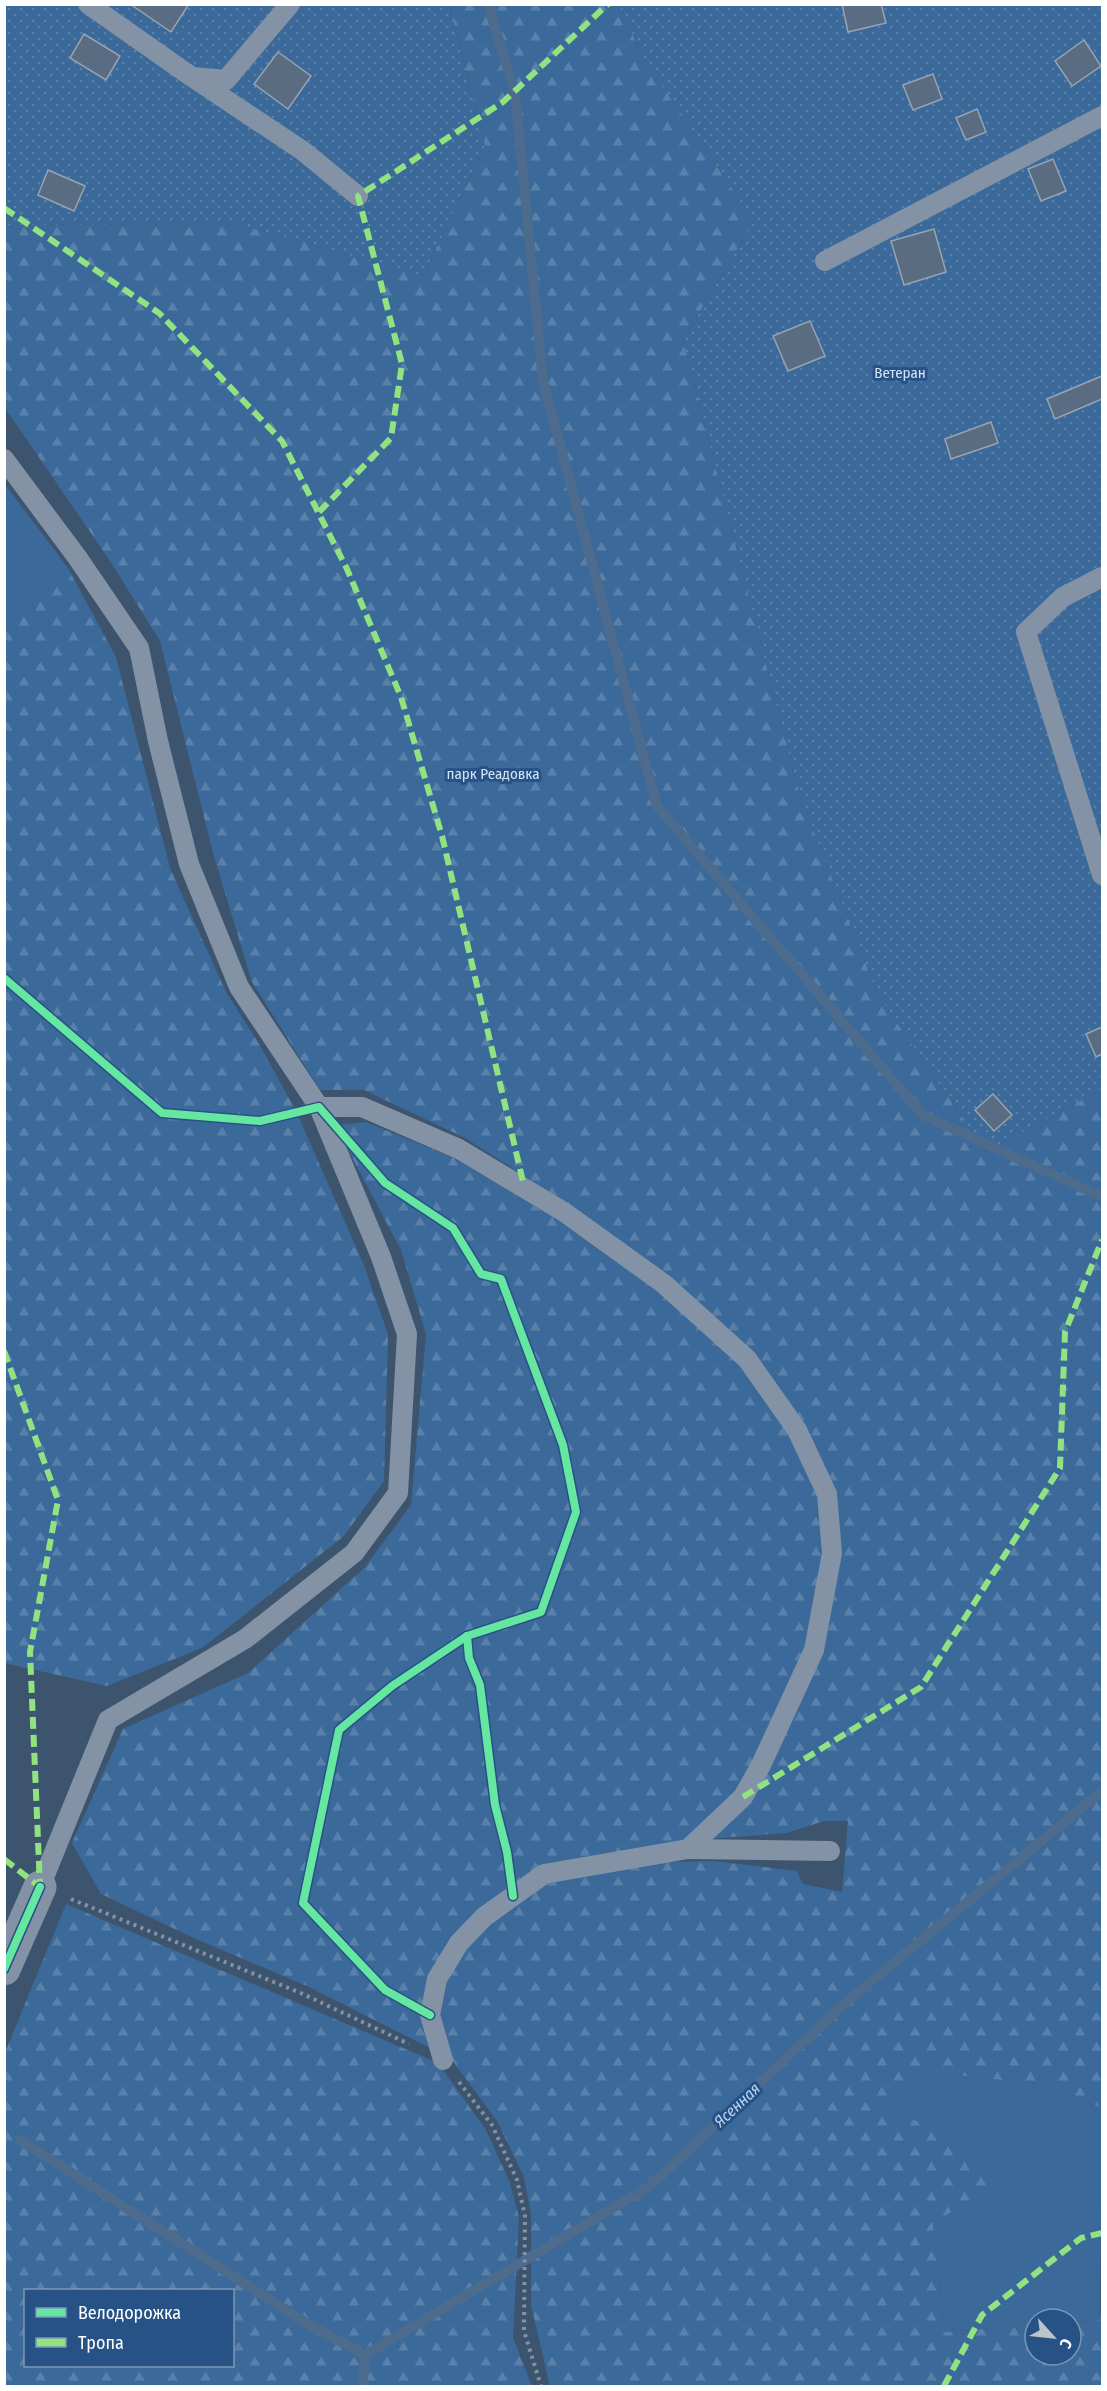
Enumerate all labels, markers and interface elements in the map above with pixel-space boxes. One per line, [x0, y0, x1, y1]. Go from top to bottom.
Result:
park label: Ветеран [874, 364, 926, 382]
park label: парк Реадовка [447, 765, 540, 783]
water label: Ясенная [709, 2079, 764, 2132]
legend [24, 2289, 234, 2367]
text: Велодорожка [78, 2302, 181, 2324]
north arrow [1023, 2307, 1083, 2367]
text: Тропа [78, 2332, 124, 2354]
text: С [1055, 2336, 1076, 2352]

